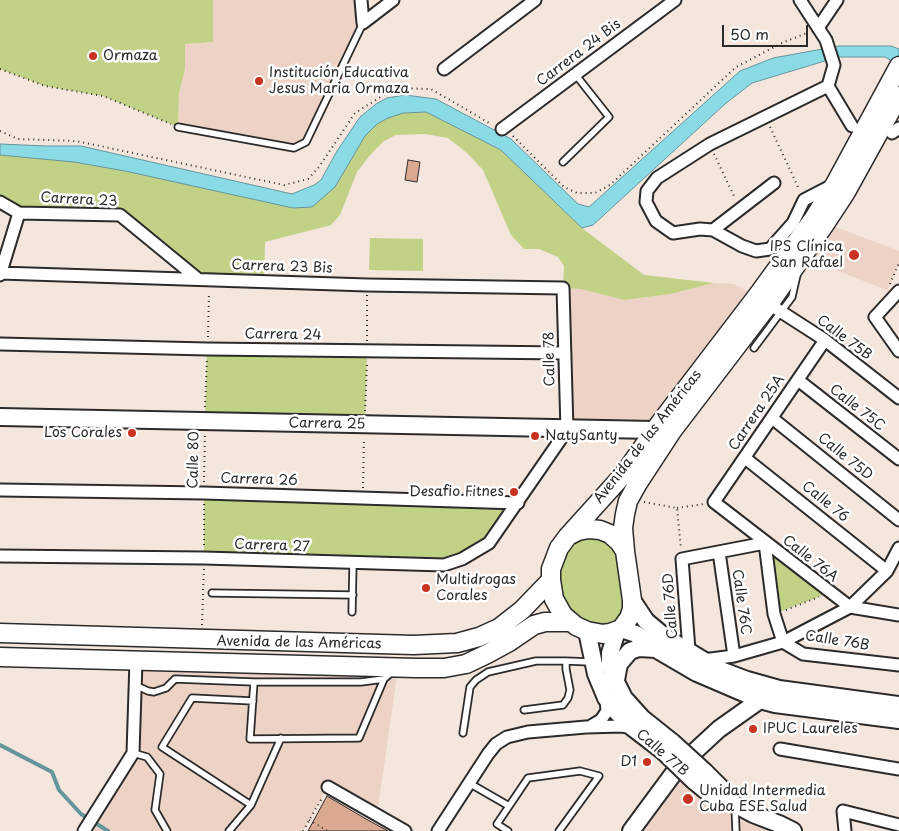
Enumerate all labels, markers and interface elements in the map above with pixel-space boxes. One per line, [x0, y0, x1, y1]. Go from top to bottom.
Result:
scale bar [724, 15, 810, 47]
street label: Carrera 24 Bis [534, 16, 624, 90]
text: 50 m [730, 22, 769, 45]
place label: Ormaza [103, 48, 158, 64]
marker: Ormaza [87, 50, 99, 62]
place label: Institución Educativa Jesus Maria Ormaza [269, 65, 409, 98]
marker: Institución Educativa Jesus Maria Ormaza [253, 75, 265, 87]
street label: Carrera 23 [40, 190, 118, 210]
place label: IPS Clínica San Rafael [770, 239, 843, 272]
marker: IPS Clínica San Rafael [847, 248, 861, 262]
street label: Carrera 23 Bis [231, 257, 333, 277]
street label: Calle 75B [813, 312, 875, 364]
street label: Carrera 24 [244, 326, 322, 344]
street label: Calle 78 [541, 331, 559, 387]
street label: Avenida de las Américas [591, 367, 705, 507]
street label: Carrera 25A [726, 372, 788, 454]
street label: Calle 75C [826, 381, 888, 435]
street label: Carrera 25 [289, 415, 365, 433]
place label: Los Corales [44, 425, 122, 441]
marker: Los Corales [126, 427, 138, 439]
place label: NatySanty [545, 428, 618, 444]
marker: NatySanty [529, 430, 541, 442]
street label: Calle 75D [814, 430, 876, 484]
street label: Calle 80 [185, 431, 203, 489]
street label: Carrera 26 [220, 470, 298, 490]
street label: Calle 76 [798, 478, 852, 526]
place label: Desafio Fitnes [409, 484, 504, 500]
marker: Desafio Fitnes [508, 486, 520, 498]
street label: Calle 76A [779, 532, 841, 586]
street label: Carrera 27 [234, 536, 310, 556]
street label: Calle 76C [728, 568, 754, 636]
place label: Multidrogas Corales [436, 572, 516, 604]
street label: Calle 76D [660, 572, 682, 640]
marker: Multidrogas Corales [420, 582, 432, 594]
street label: Calle 76B [804, 628, 870, 654]
street label: Avenida de las Américas [216, 633, 382, 653]
place label: IPUC Laureles [763, 721, 858, 737]
marker: IPUC Laureles [747, 723, 759, 735]
street label: Calle 77B [633, 726, 691, 780]
place label: D1 [620, 754, 637, 770]
marker: D1 [641, 756, 653, 768]
place label: Unidad Intermedia Cuba ESE Salud [699, 783, 826, 816]
marker: Unidad Intermedia Cuba ESE Salud [681, 792, 695, 806]

